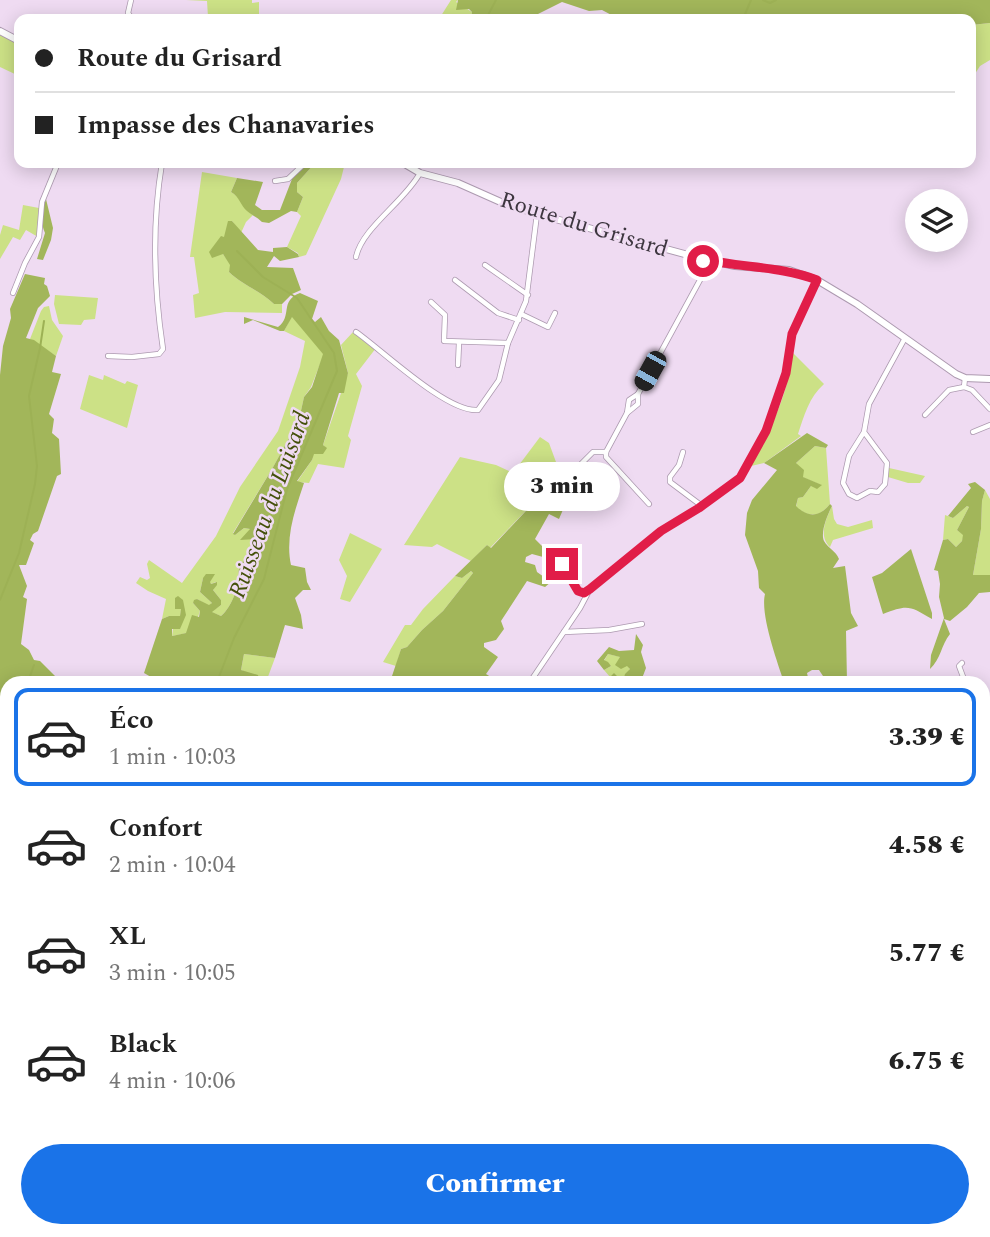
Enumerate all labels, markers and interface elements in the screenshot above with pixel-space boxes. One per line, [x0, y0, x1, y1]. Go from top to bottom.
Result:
text: Route du Grisard [77, 38, 282, 78]
text: Impasse des Chanavaries [77, 105, 375, 145]
street label: Route du Grisard [496, 183, 673, 267]
map controls [905, 189, 968, 252]
button: layers [905, 189, 968, 252]
route start [687, 245, 719, 277]
car [631, 348, 670, 394]
water label: Ruisseau du Luisard [220, 407, 320, 603]
callout: 3 min [504, 462, 620, 512]
text: 3 min [530, 469, 594, 504]
route end [546, 548, 578, 580]
text: Éco [109, 700, 153, 740]
icon: car [25, 706, 88, 769]
text: 3.39 € [889, 717, 965, 757]
text: 1 min · 10:03 [109, 740, 236, 775]
text: Confort [109, 808, 203, 848]
icon: car [25, 814, 88, 877]
text: 4.58 € [889, 825, 965, 865]
text: 2 min · 10:04 [109, 848, 236, 883]
text: XL [109, 916, 146, 956]
icon: car [25, 922, 88, 985]
text: 5.77 € [889, 933, 965, 973]
text: 3 min · 10:05 [109, 956, 236, 991]
text: Black [109, 1024, 177, 1064]
icon: car [25, 1030, 88, 1093]
text: 6.75 € [889, 1041, 965, 1081]
text: 4 min · 10:06 [109, 1064, 236, 1099]
button: Confirmer [21, 1144, 969, 1224]

